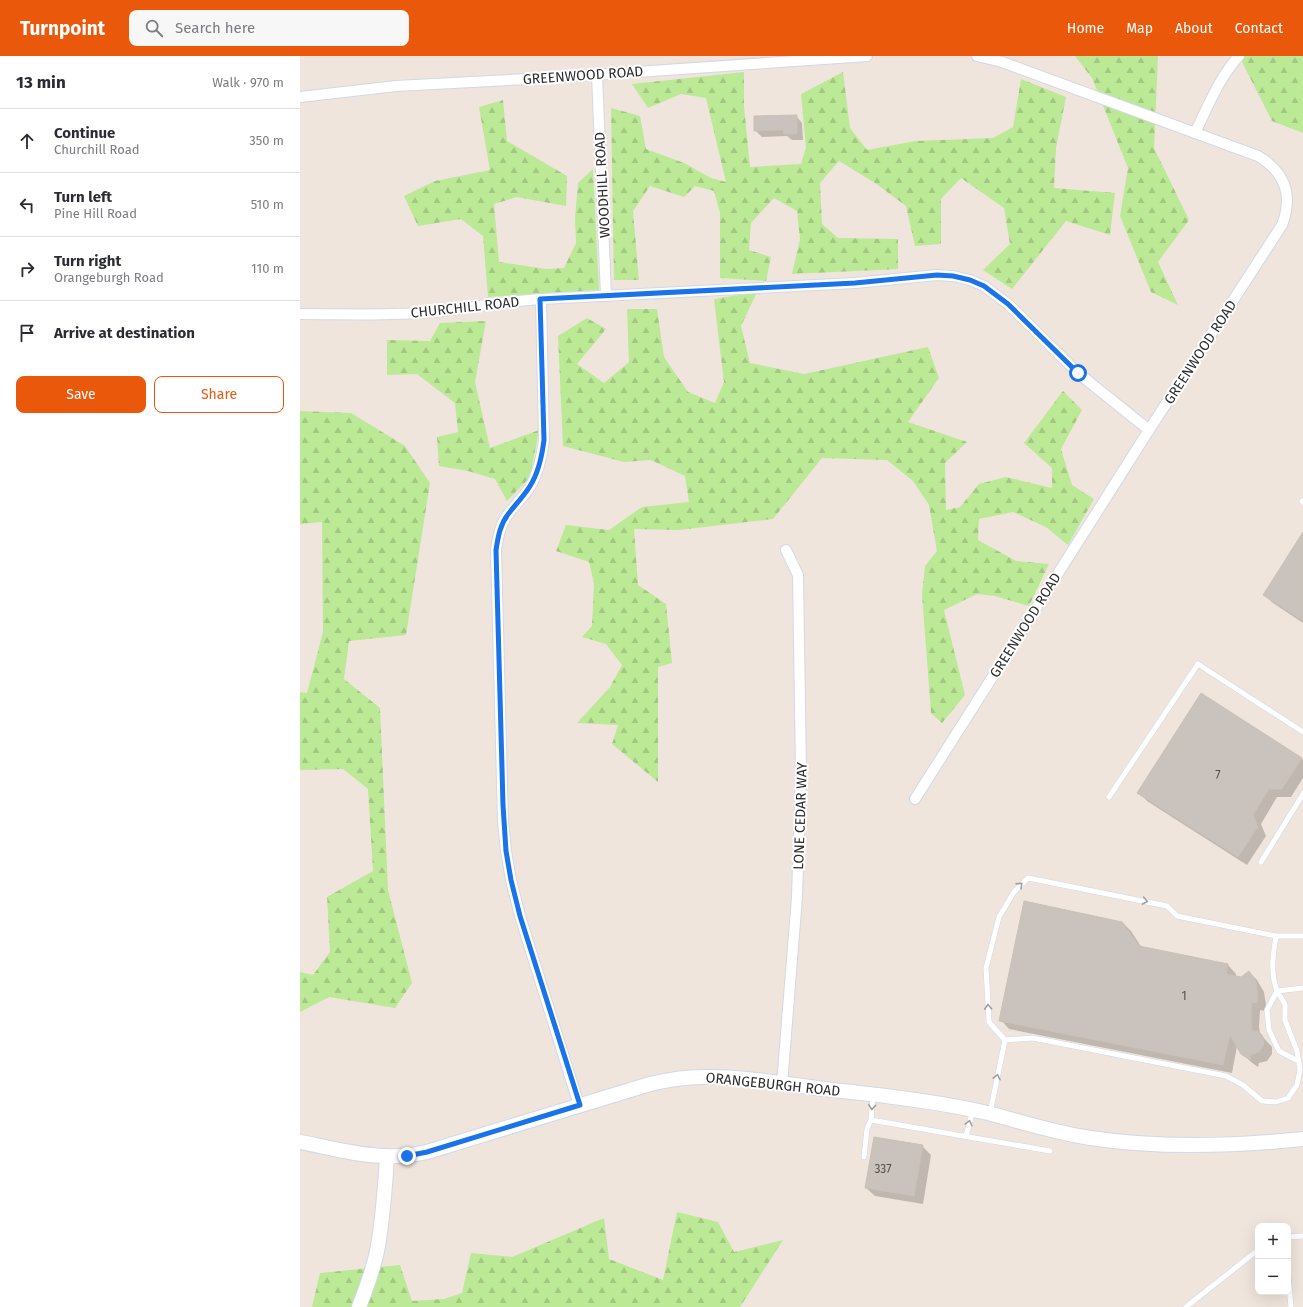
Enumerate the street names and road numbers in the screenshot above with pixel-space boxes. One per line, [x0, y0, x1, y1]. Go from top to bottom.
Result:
street label: GREENWOOD ROAD [522, 63, 644, 88]
street label: WOODHILL ROAD [591, 132, 614, 238]
street label: CHURCHILL ROAD [410, 293, 520, 322]
street label: GREENWOOD ROAD [1160, 297, 1240, 407]
street label: GREENWOOD ROAD [986, 570, 1065, 681]
street label: LONE CEDAR WAY [790, 762, 811, 870]
street label: ORANGEBURGH ROAD [705, 1069, 841, 1100]

